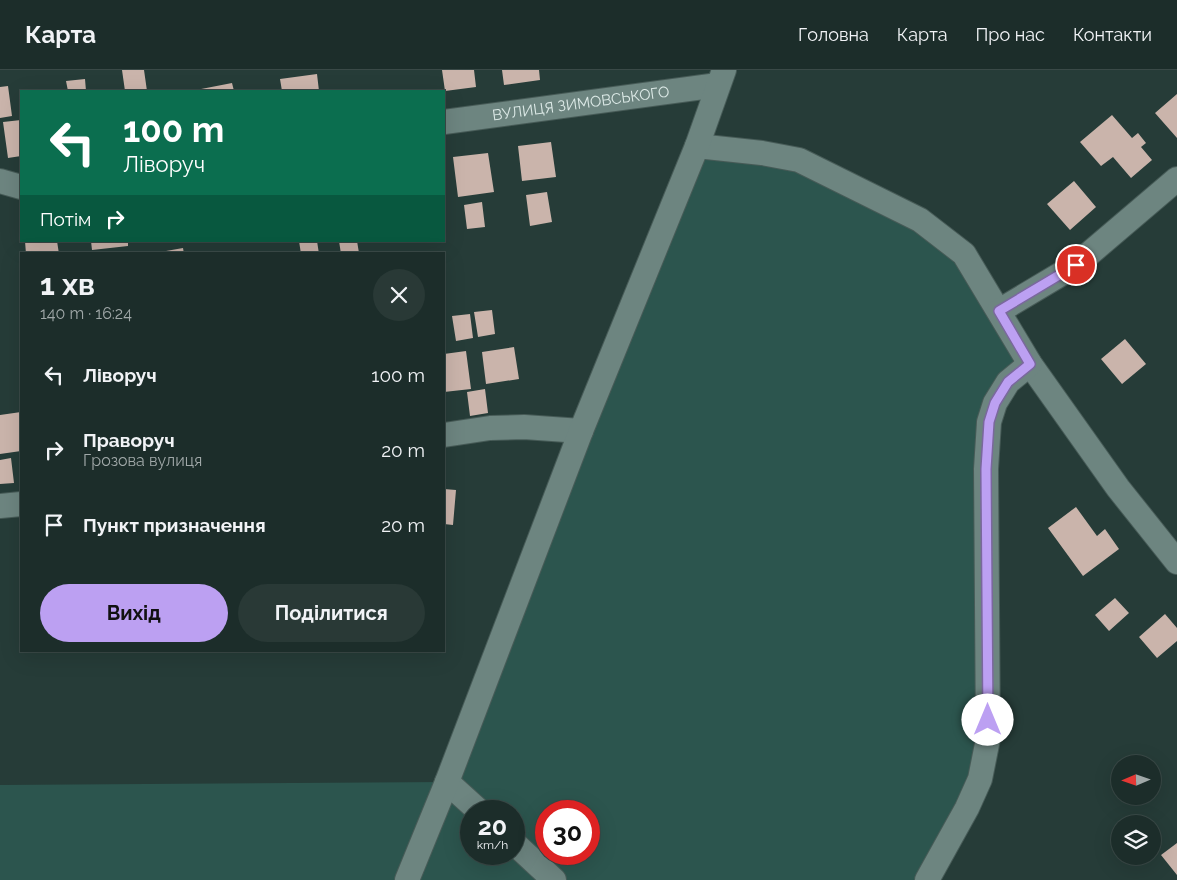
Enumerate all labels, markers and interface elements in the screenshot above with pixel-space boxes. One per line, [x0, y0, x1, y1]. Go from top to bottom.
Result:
text: Карта [25, 20, 96, 49]
text: Головна [798, 24, 869, 45]
text: Карта [897, 24, 948, 45]
text: Про нас [976, 24, 1045, 45]
text: Контакти [1073, 24, 1152, 45]
street label: ВУЛИЦЯ ЗИМОВСЬКОГО [491, 83, 670, 124]
text: 100 m [123, 109, 224, 150]
icon: left [40, 110, 105, 175]
text: Ліворуч [123, 151, 205, 177]
icon: right [101, 205, 129, 233]
text: Потім [40, 208, 91, 230]
pin [1055, 244, 1097, 286]
icon: arrive [1062, 251, 1090, 279]
text: 1 хв [40, 267, 95, 302]
button: close [373, 269, 425, 321]
text: 140 m · 16:24 [40, 304, 132, 323]
icon: left [40, 361, 68, 389]
text: Ліворуч [83, 364, 157, 386]
text: 100 m [371, 364, 425, 386]
text: Праворуч [83, 429, 175, 451]
icon: right [40, 436, 68, 464]
text: 20 m [381, 439, 425, 461]
text: Грозова вулиця [83, 451, 202, 470]
icon: arrive [40, 511, 68, 539]
text: Пункт призначення [83, 514, 266, 536]
text: 20 m [381, 514, 425, 536]
button: Вихід [40, 584, 228, 642]
button: Поділитися [238, 584, 425, 642]
position arrow [961, 693, 1013, 745]
north arrow [1111, 755, 1161, 805]
map controls [1111, 755, 1161, 865]
speed limit sign: 30 [535, 800, 600, 865]
text: 20 [478, 811, 507, 841]
button: layers [1111, 815, 1161, 865]
text: km/h [477, 838, 508, 852]

